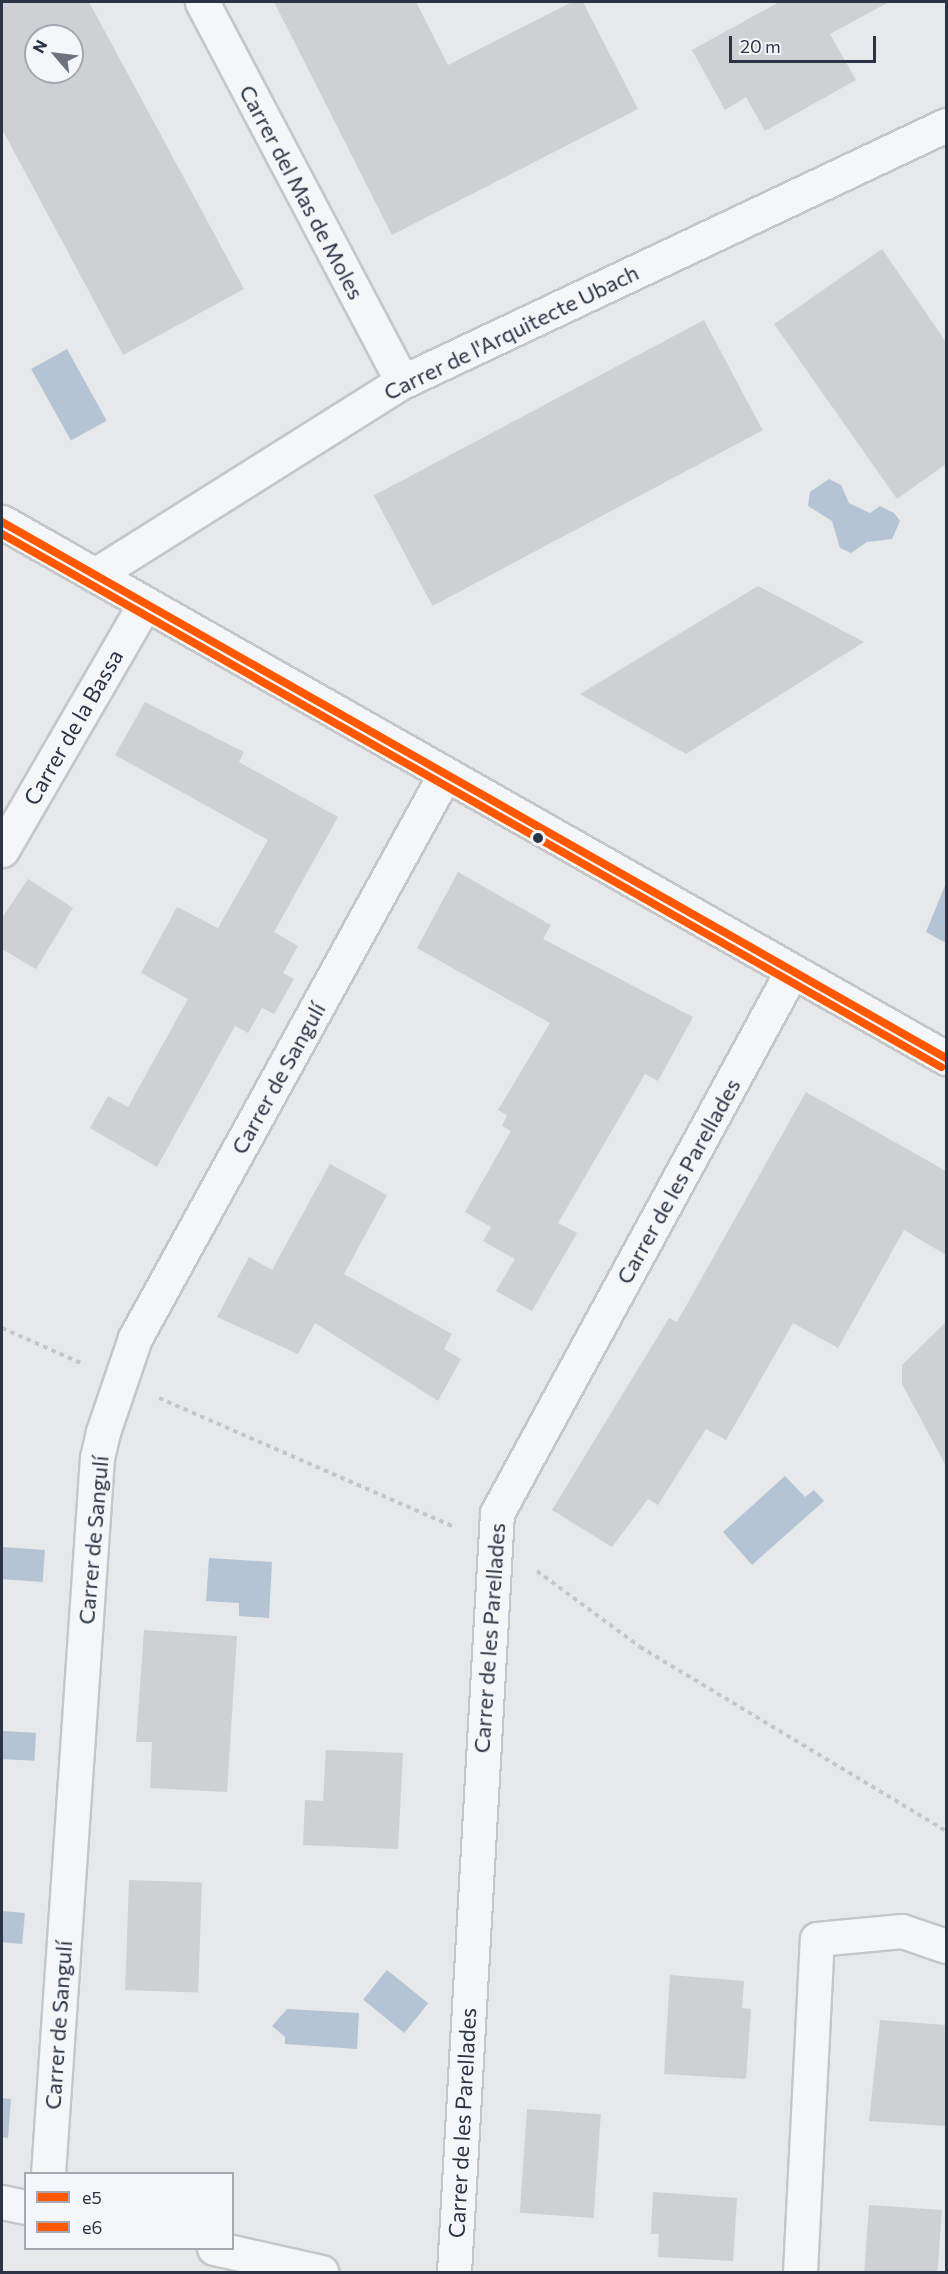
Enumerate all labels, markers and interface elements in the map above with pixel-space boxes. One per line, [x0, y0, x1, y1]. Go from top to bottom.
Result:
north arrow [24, 24, 84, 84]
scale bar [732, 24, 879, 62]
text: 20 m [740, 35, 781, 57]
text: N [28, 36, 51, 56]
street label: Carrer del Mas de Moles [234, 80, 370, 304]
street label: Carrer de l'Arquitecte Ubach [379, 259, 643, 405]
street label: Carrer de la Bassa [18, 644, 128, 810]
unlabelled marker [532, 832, 544, 844]
street label: Carrer de Sangulí [225, 998, 331, 1158]
street label: Carrer de les Parellades [611, 1074, 745, 1288]
street label: Carrer de Sangulí [72, 1454, 114, 1626]
street label: Carrer de les Parellades [468, 1522, 510, 1754]
street label: Carrer de Sangulí [39, 1940, 77, 2110]
street label: Carrer de les Parellades [443, 2007, 481, 2239]
legend [24, 2172, 234, 2250]
text: e5 [82, 2186, 102, 2208]
text: e6 [82, 2216, 102, 2238]

